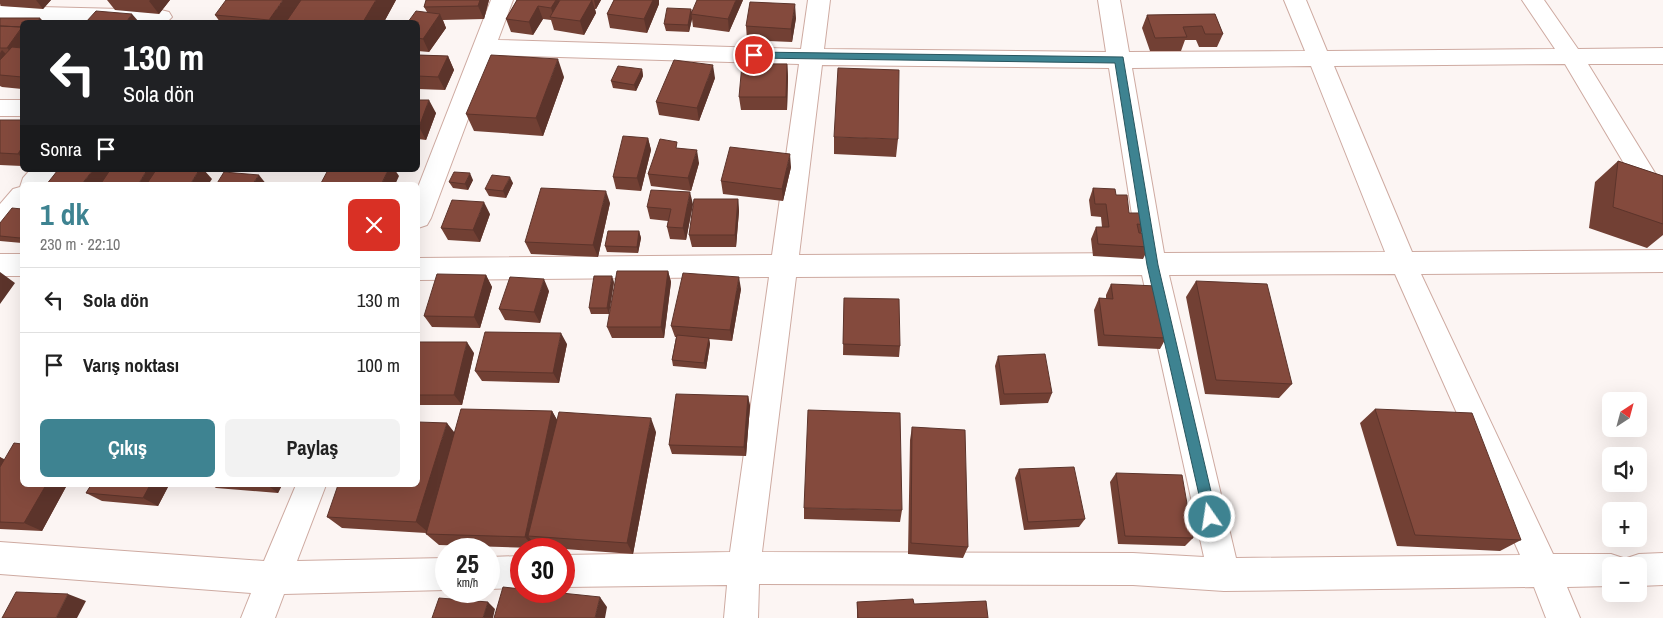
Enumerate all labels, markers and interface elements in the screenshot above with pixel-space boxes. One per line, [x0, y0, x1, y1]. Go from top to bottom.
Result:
text: 130 m [123, 34, 204, 81]
pin [733, 34, 775, 76]
icon: left [40, 40, 105, 105]
icon: arrive [740, 41, 768, 69]
text: Sola dön [123, 79, 194, 109]
icon: arrive [92, 135, 120, 163]
text: Sonra [40, 136, 82, 162]
text: 1 dk [40, 194, 89, 234]
button: close [348, 199, 400, 251]
text: 230 m · 22:10 [40, 233, 120, 255]
icon: left [40, 286, 68, 314]
text: Sola dön [83, 287, 149, 313]
text: 130 m [357, 287, 400, 313]
icon: arrive [40, 351, 68, 379]
text: Varış noktası [83, 352, 179, 378]
text: 100 m [357, 352, 400, 378]
north arrow [1602, 392, 1648, 438]
map controls [1602, 392, 1647, 602]
button: Çıkış [40, 419, 215, 477]
button: Paylaş [225, 419, 400, 477]
button: sound [1602, 447, 1647, 492]
position arrow [1183, 490, 1235, 542]
button: + [1602, 502, 1647, 547]
speed limit sign: 30 [510, 538, 575, 603]
text: 25 [456, 547, 479, 581]
button: − [1602, 557, 1647, 602]
text: km/h [457, 575, 478, 591]

